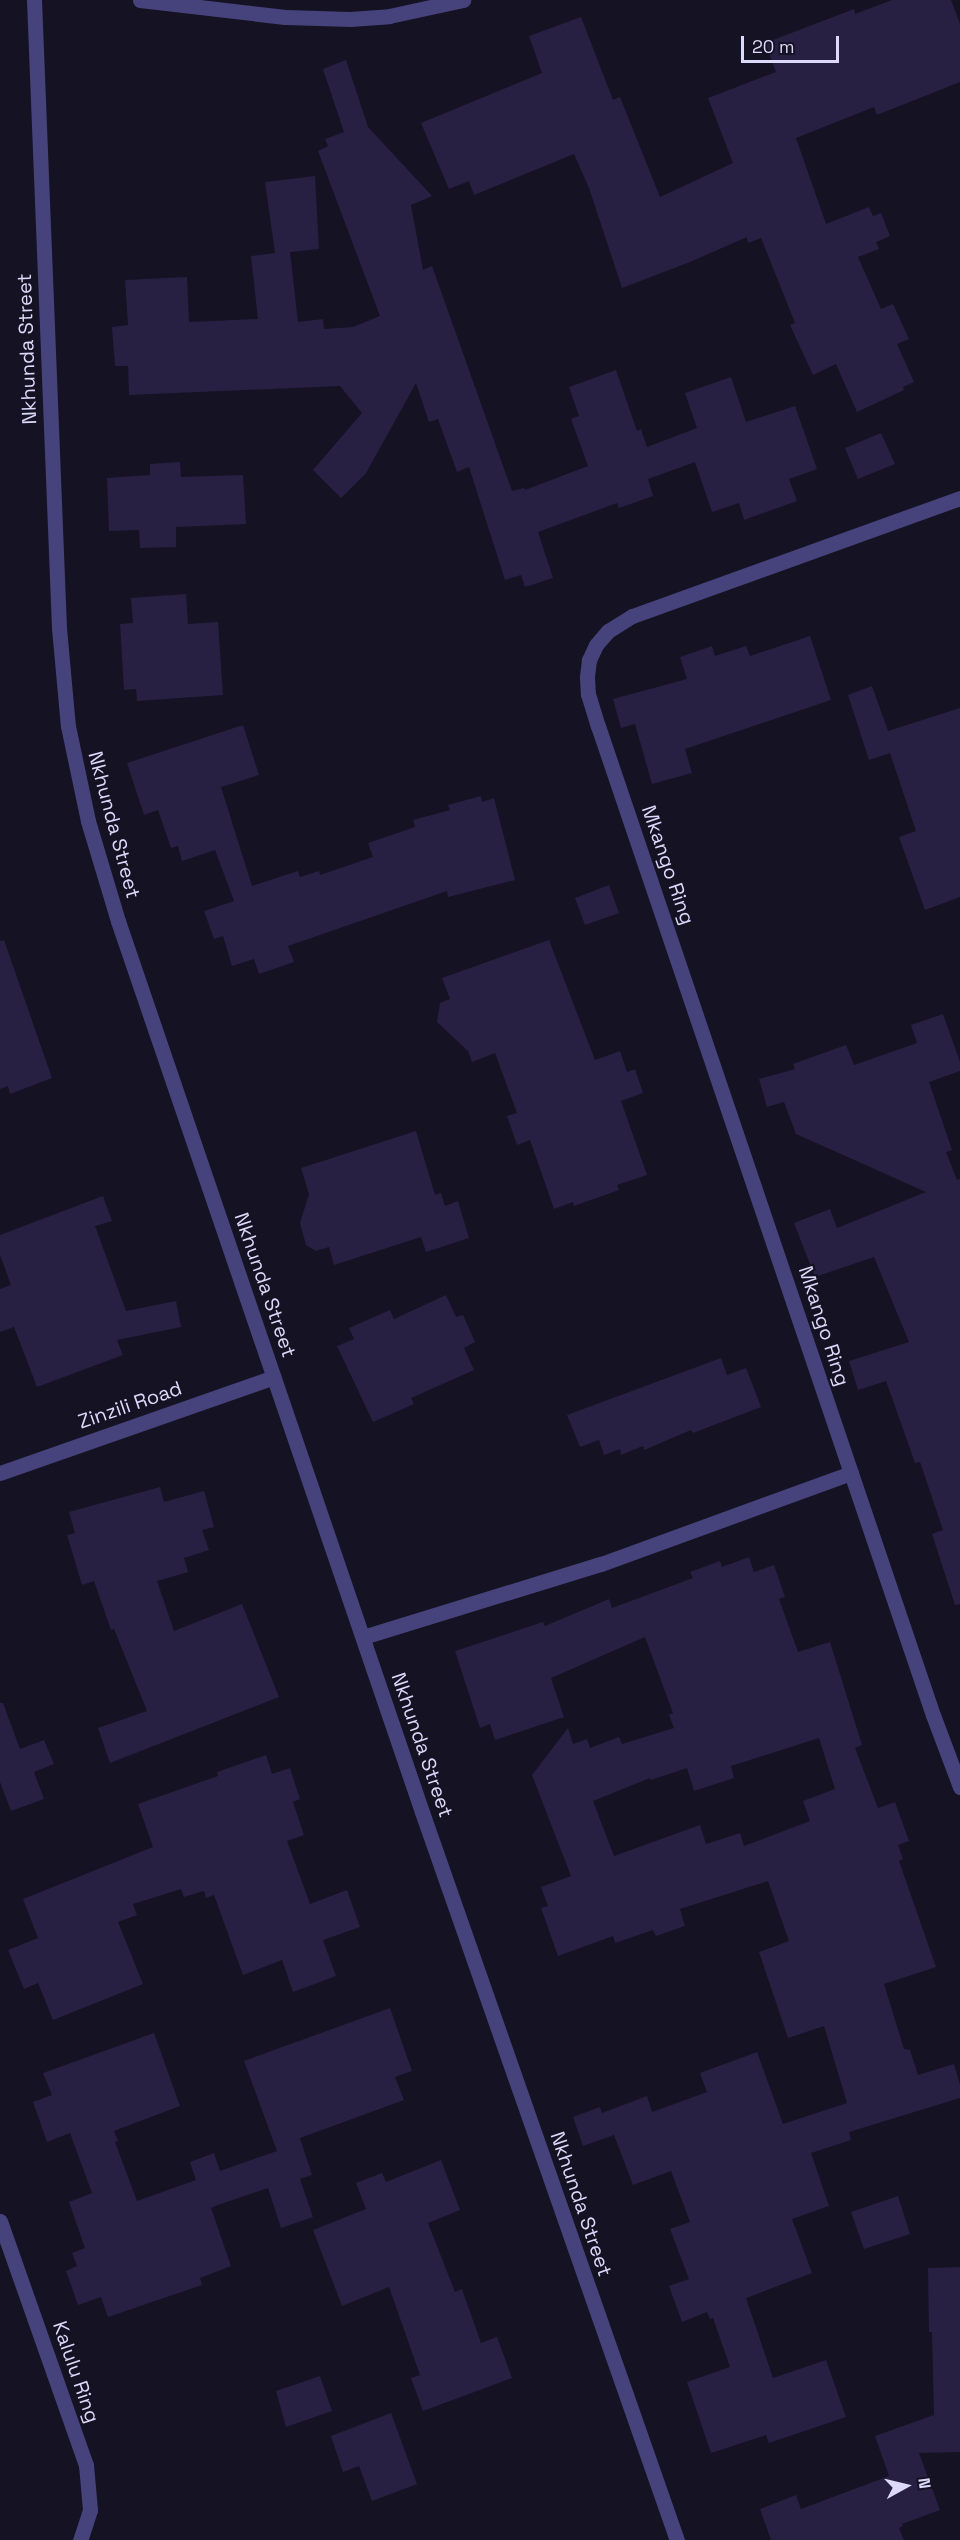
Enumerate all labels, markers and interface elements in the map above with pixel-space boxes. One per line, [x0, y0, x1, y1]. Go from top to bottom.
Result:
scale bar [744, 24, 842, 62]
text: 20 m [752, 35, 795, 58]
street label: Nkhunda Street [12, 273, 42, 425]
street label: Nkhunda Street [83, 749, 145, 901]
street label: Mkango Ring [636, 802, 700, 928]
street label: Nkhunda Street [229, 1210, 301, 1360]
street label: Mkango Ring [793, 1263, 855, 1389]
street label: Zinzili Road [75, 1376, 185, 1434]
street label: Nkhunda Street [386, 1670, 458, 1820]
street label: Nkhunda Street [545, 2129, 617, 2279]
street label: Kalulu Ring [47, 2318, 105, 2426]
north arrow [876, 2456, 936, 2516]
text: N [913, 2477, 935, 2490]

